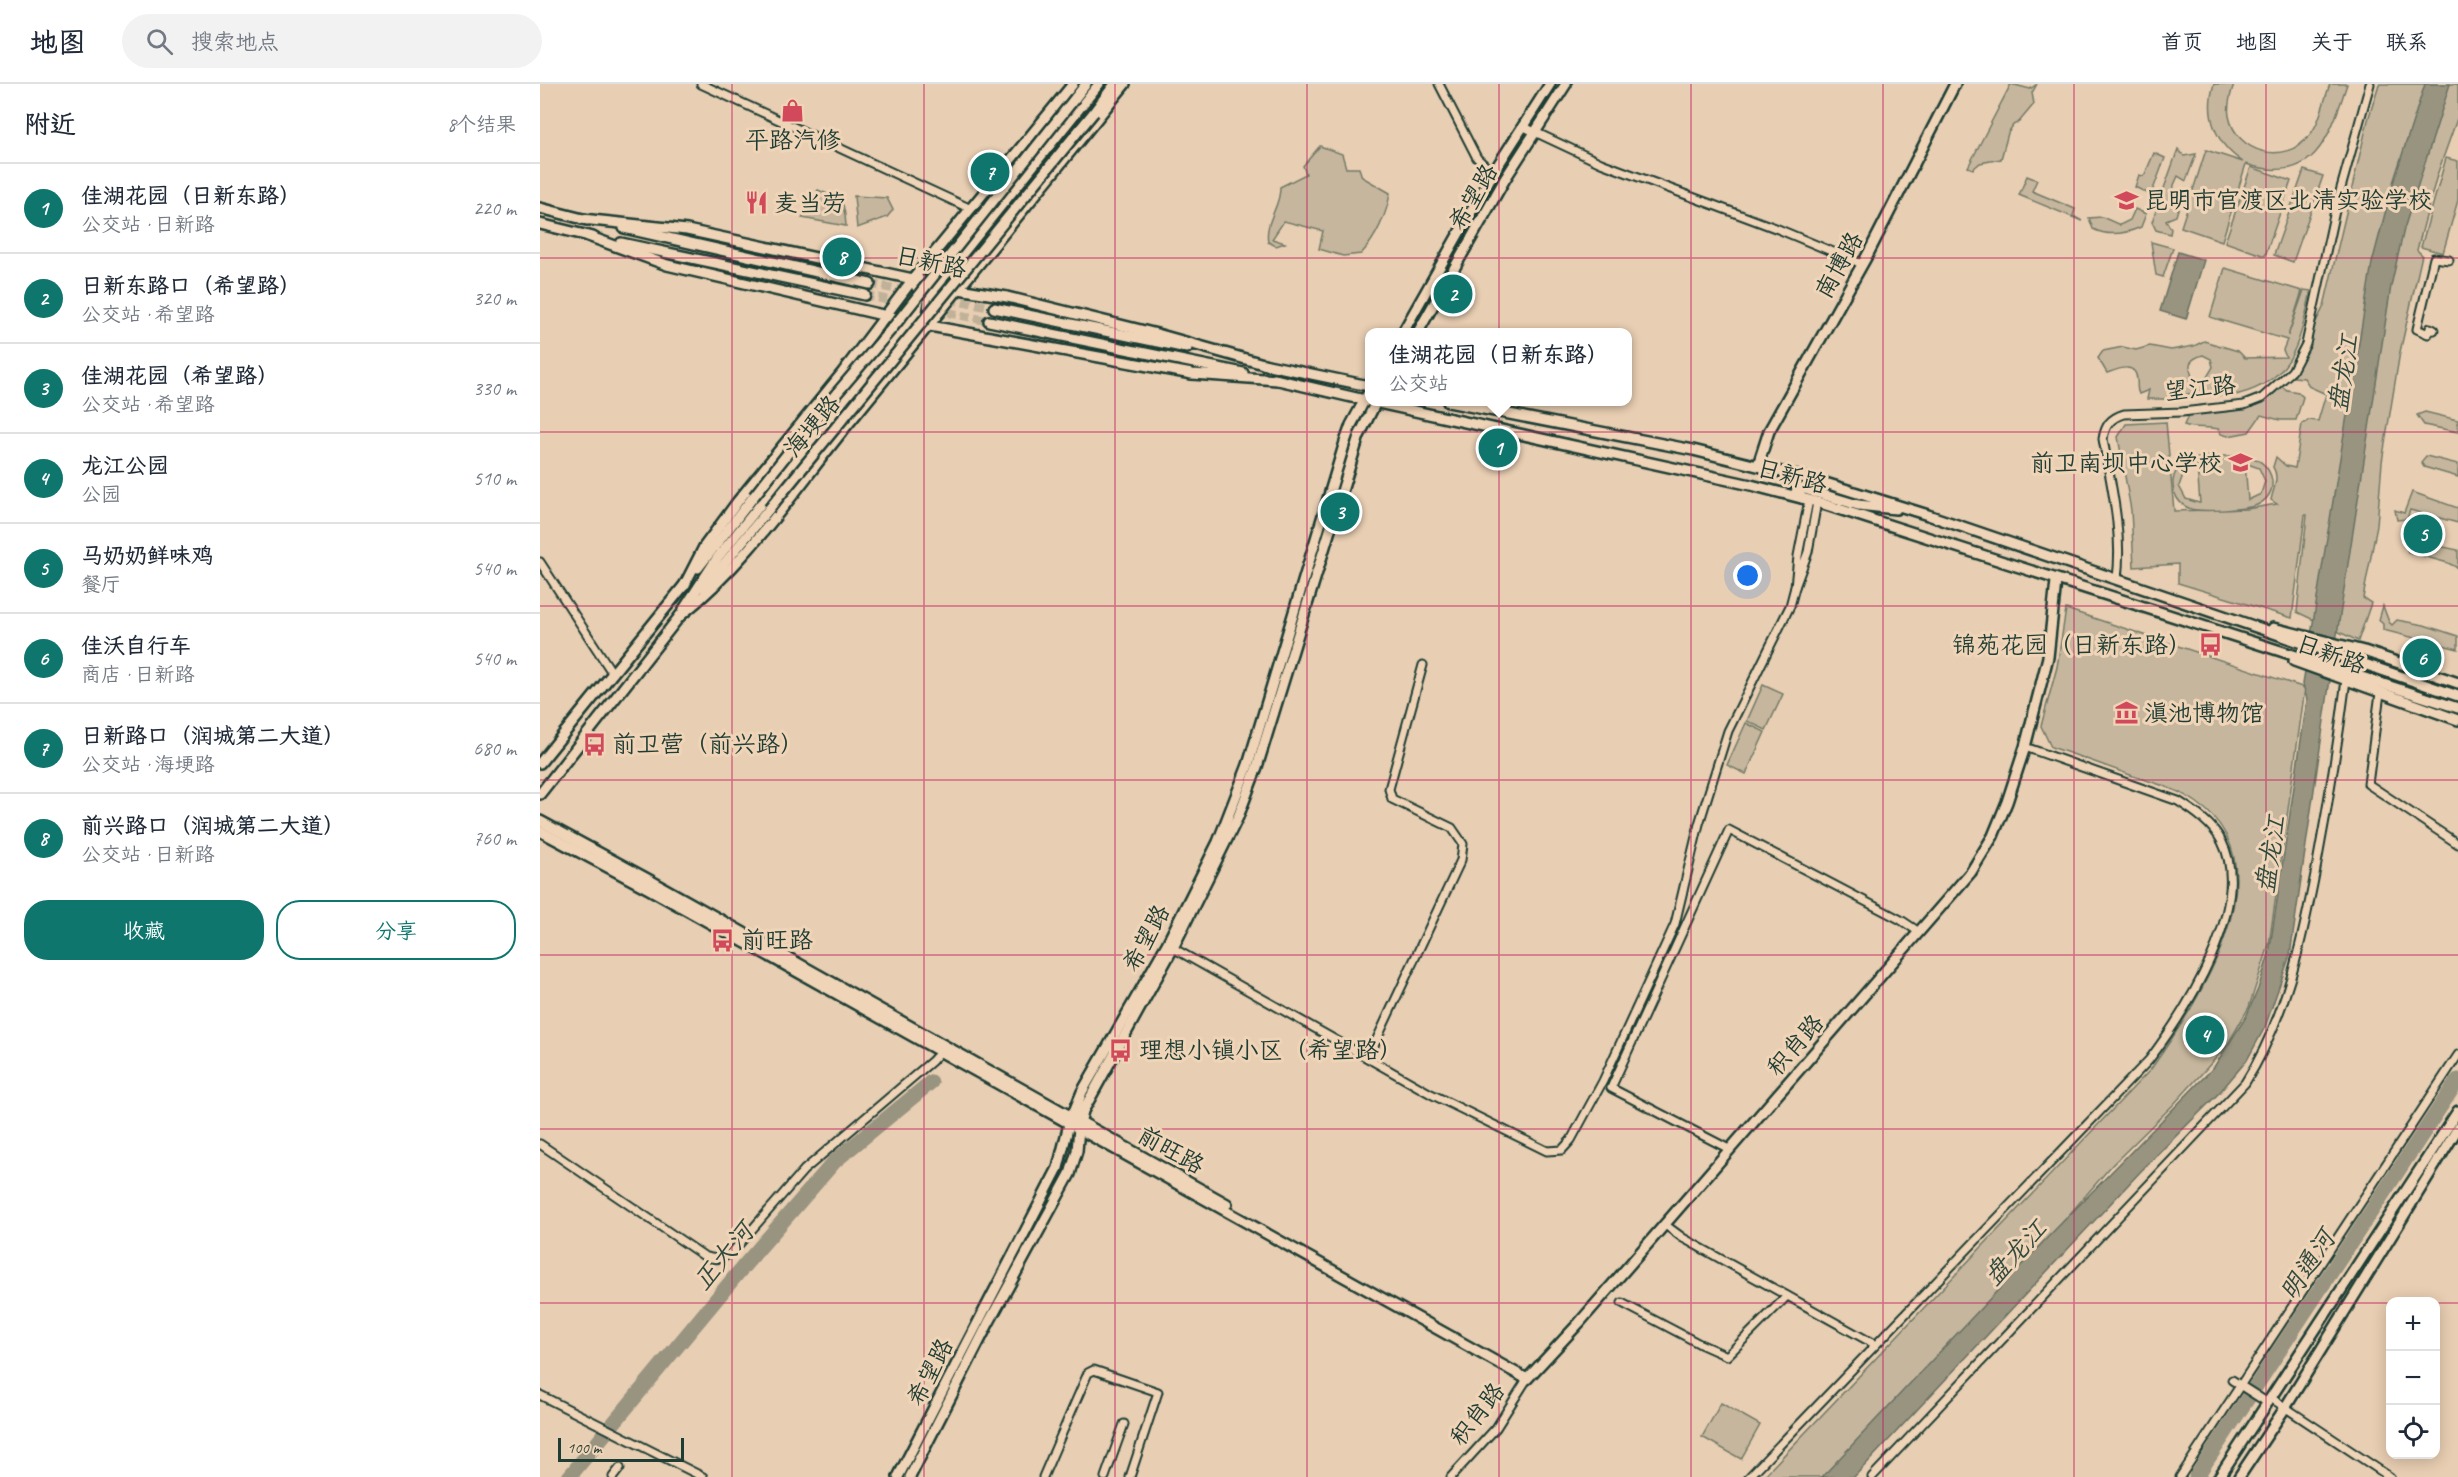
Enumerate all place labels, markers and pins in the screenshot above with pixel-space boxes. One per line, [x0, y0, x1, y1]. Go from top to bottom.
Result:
shop icon: 平路汽修 [780, 97, 806, 123]
place label: 平路汽修 [745, 125, 841, 155]
pin: 7 [970, 150, 1010, 194]
place label: 昆明市官渡区北清实验学校 [2144, 185, 2432, 215]
school or university icon: 昆明市官渡区北清实验学校 [2113, 187, 2139, 213]
place label: 麦当劳 [774, 188, 846, 218]
restaurant icon: 麦当劳 [743, 190, 769, 216]
pin: 8 [822, 234, 862, 279]
pin: 2 [1434, 272, 1472, 316]
pin: 1 [1478, 426, 1518, 470]
place label: 前卫南坝中心学校 [2030, 448, 2222, 478]
school or university icon: 前卫南坝中心学校 [2227, 450, 2253, 476]
pin: 3 [1320, 490, 1360, 534]
pin: 5 [2404, 512, 2442, 556]
place label: 锦苑花园（日新东路） [1952, 630, 2192, 660]
bus stop icon: 锦苑花园（日新东路） [2197, 632, 2223, 658]
pin: 6 [2402, 636, 2442, 680]
place label: 滇池博物馆 [2144, 698, 2264, 728]
museum icon: 滇池博物馆 [2113, 700, 2139, 726]
place label: 前卫营（前兴路） [612, 729, 804, 759]
bus stop icon: 前卫营（前兴路） [581, 731, 607, 757]
place label: 前旺路 [741, 925, 813, 955]
bus stop icon: 前旺路 [710, 927, 736, 953]
pin: 4 [2186, 1012, 2224, 1058]
place label: 理想小镇小区（希望路） [1139, 1035, 1403, 1065]
bus stop icon: 理想小镇小区（希望路） [1108, 1037, 1134, 1063]

